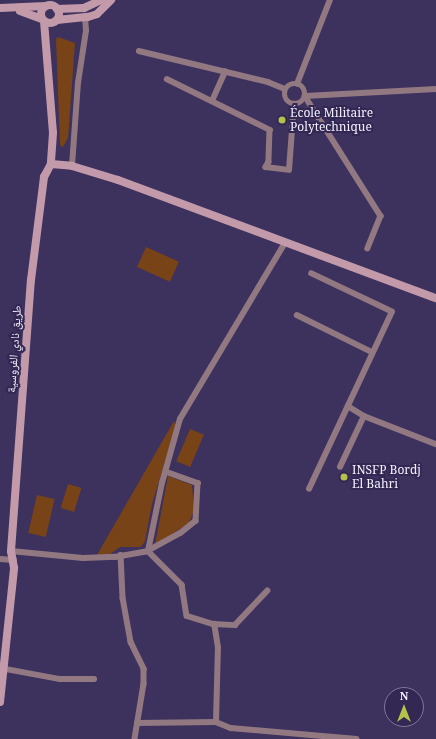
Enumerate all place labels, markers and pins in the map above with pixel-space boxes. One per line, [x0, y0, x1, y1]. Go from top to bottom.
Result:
place label: École Militaire Polytechnique [290, 106, 373, 134]
marker: École Militaire Polytechnique [277, 115, 287, 125]
place label: INSFP Bordj El Bahri [352, 463, 421, 491]
marker: INSFP Bordj El Bahri [339, 472, 349, 482]

